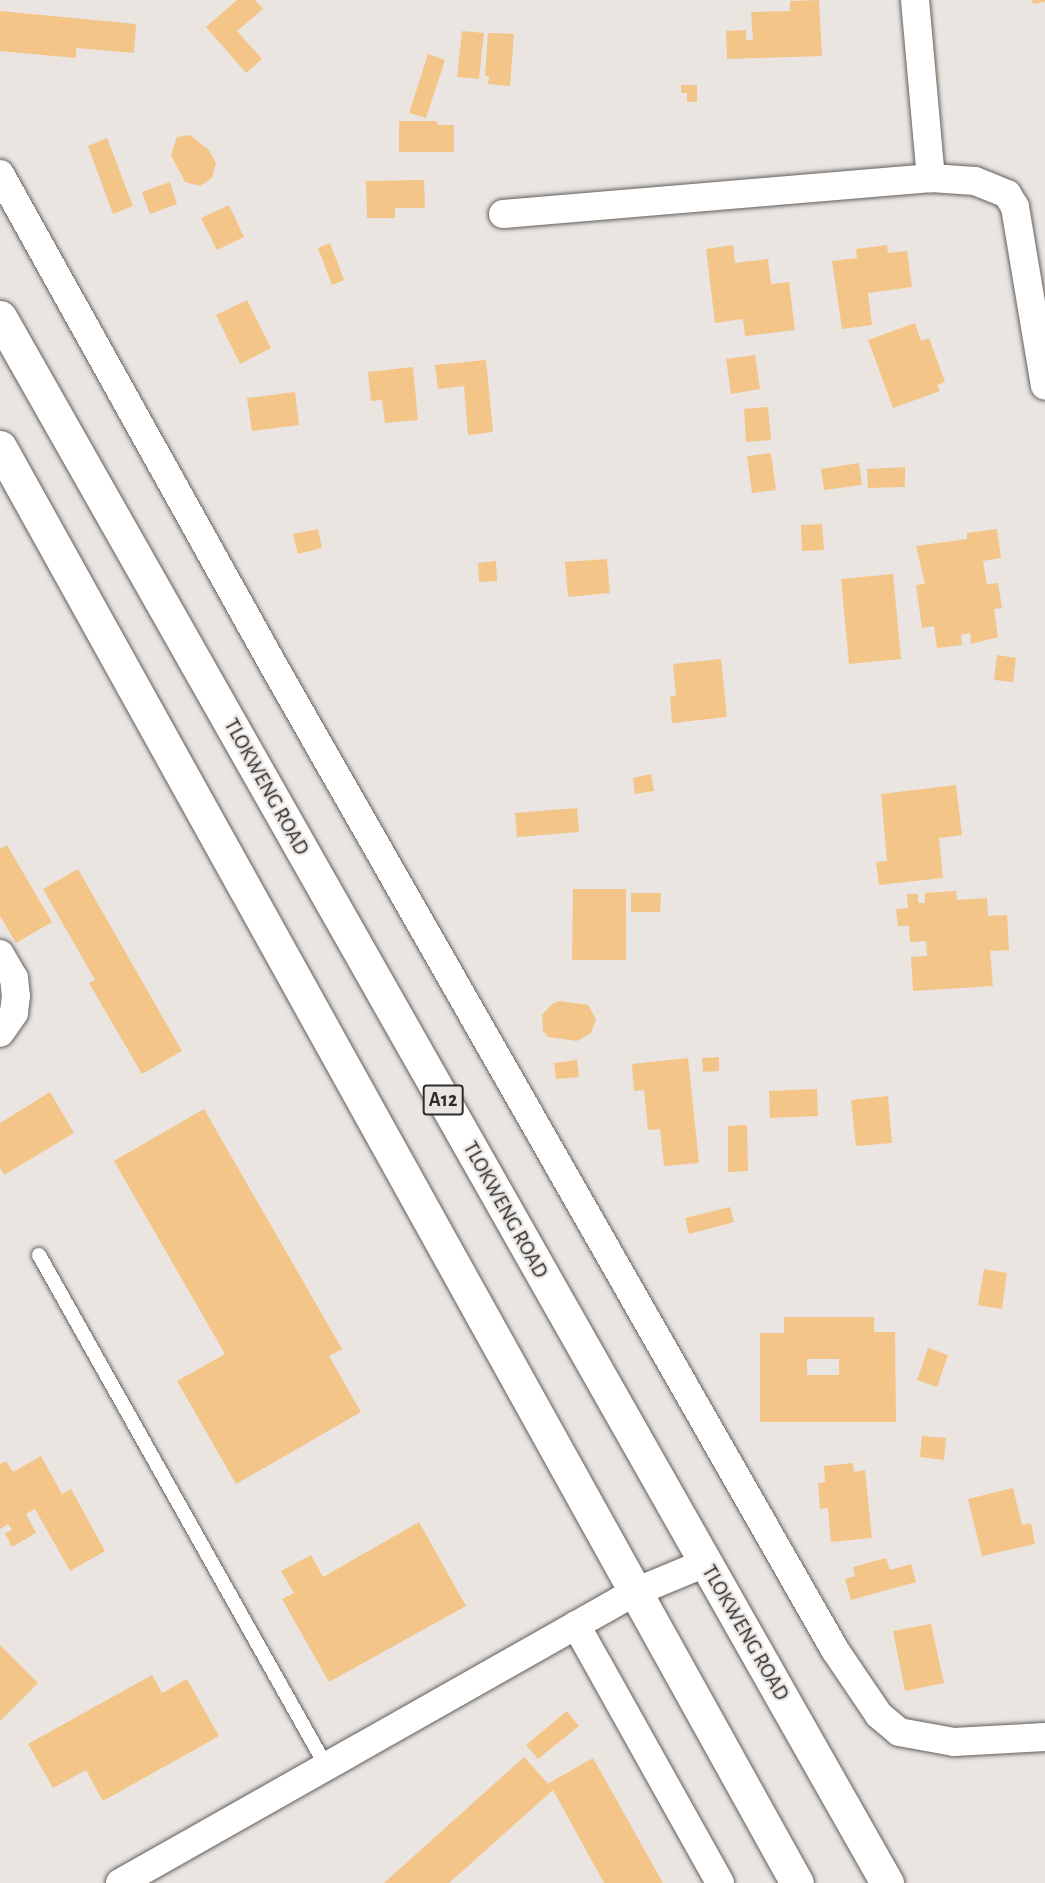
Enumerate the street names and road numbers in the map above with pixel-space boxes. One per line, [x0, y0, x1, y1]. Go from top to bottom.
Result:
street label: TLOKWENG ROAD [218, 714, 314, 860]
road number: A12 [422, 1083, 464, 1117]
street label: TLOKWENG ROAD [457, 1137, 553, 1283]
street label: TLOKWENG ROAD [696, 1561, 794, 1705]

